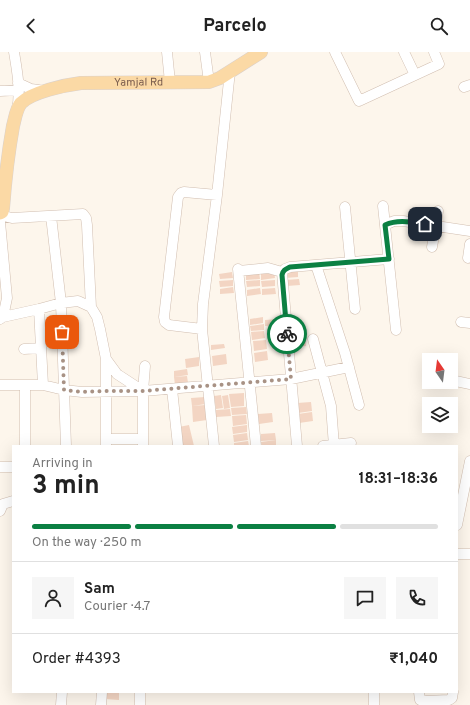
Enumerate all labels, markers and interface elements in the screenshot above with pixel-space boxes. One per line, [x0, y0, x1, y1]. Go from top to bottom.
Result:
icon: back [20, 15, 42, 37]
text: Parcelo [203, 15, 267, 38]
icon: search [428, 15, 450, 37]
street label: Yamjal Rd [114, 75, 163, 90]
pin [408, 207, 442, 241]
icon: home [414, 213, 436, 235]
courier [267, 314, 307, 354]
pin [45, 315, 79, 349]
icon: bag [51, 321, 73, 343]
icon: bike [276, 323, 298, 345]
north arrow [422, 353, 458, 389]
map controls [422, 353, 458, 433]
button: layers [422, 397, 458, 433]
text: Arriving in [32, 456, 93, 472]
text: 3 min [32, 470, 100, 503]
text: 18:31–18:36 [358, 470, 438, 489]
text: On the way · 250 m [32, 535, 142, 551]
button: person [32, 577, 74, 619]
button: chat [344, 577, 386, 619]
button: phone [396, 577, 438, 619]
text: Sam [84, 580, 115, 599]
text: Courier · 4.7 [84, 599, 150, 615]
text: Order #4393 [32, 650, 121, 669]
text: ₹1,040 [389, 650, 438, 669]

